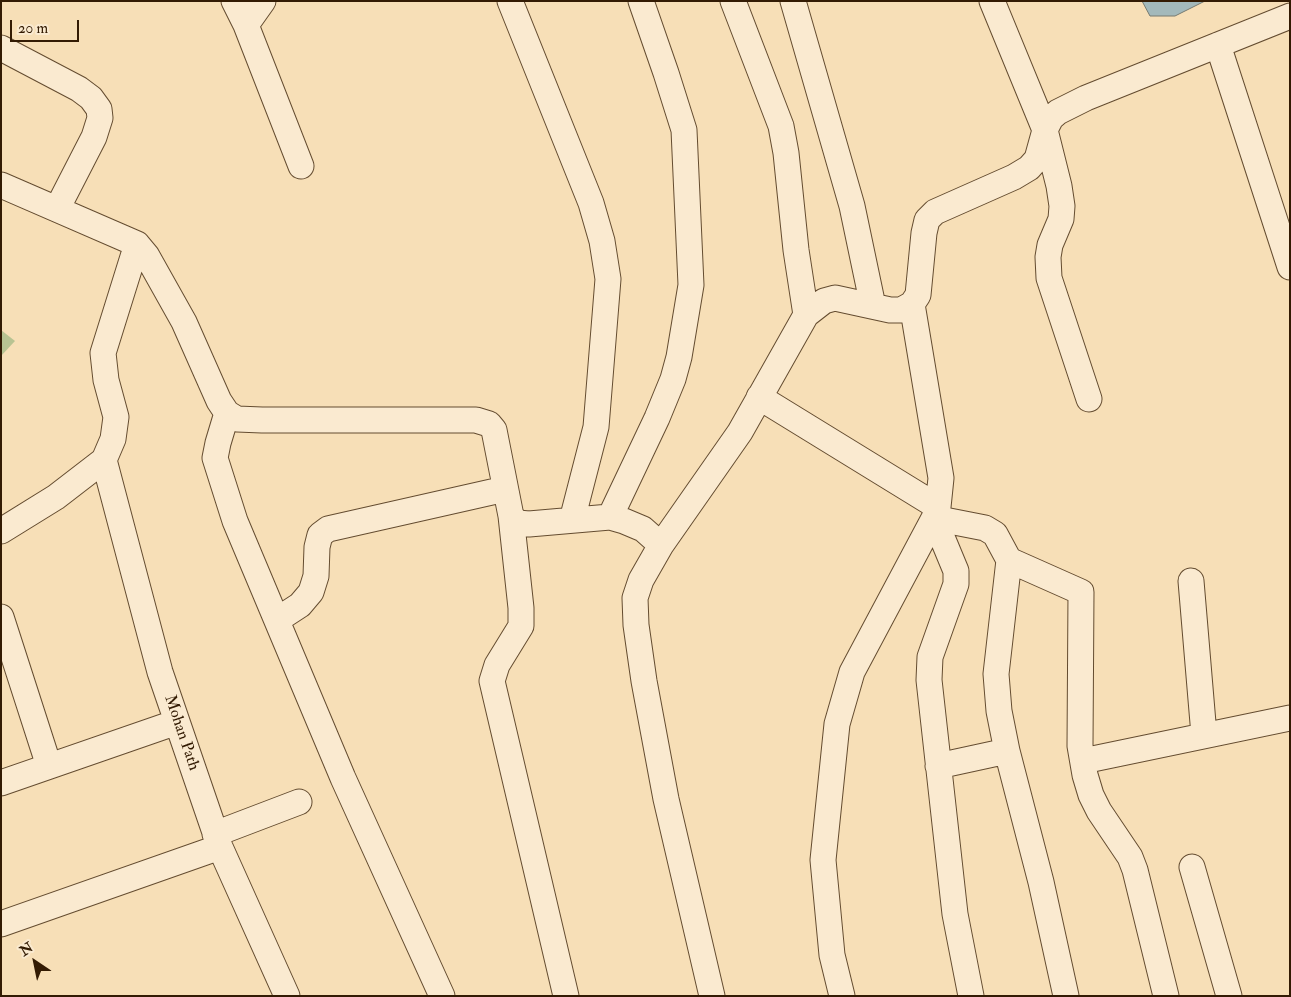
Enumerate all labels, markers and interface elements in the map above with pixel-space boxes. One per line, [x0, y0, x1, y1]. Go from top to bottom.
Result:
scale bar [12, 10, 81, 42]
text: 20 m [18, 19, 48, 38]
street label: Mohan Path [159, 693, 203, 773]
north arrow [10, 937, 60, 987]
text: N [16, 939, 36, 960]

